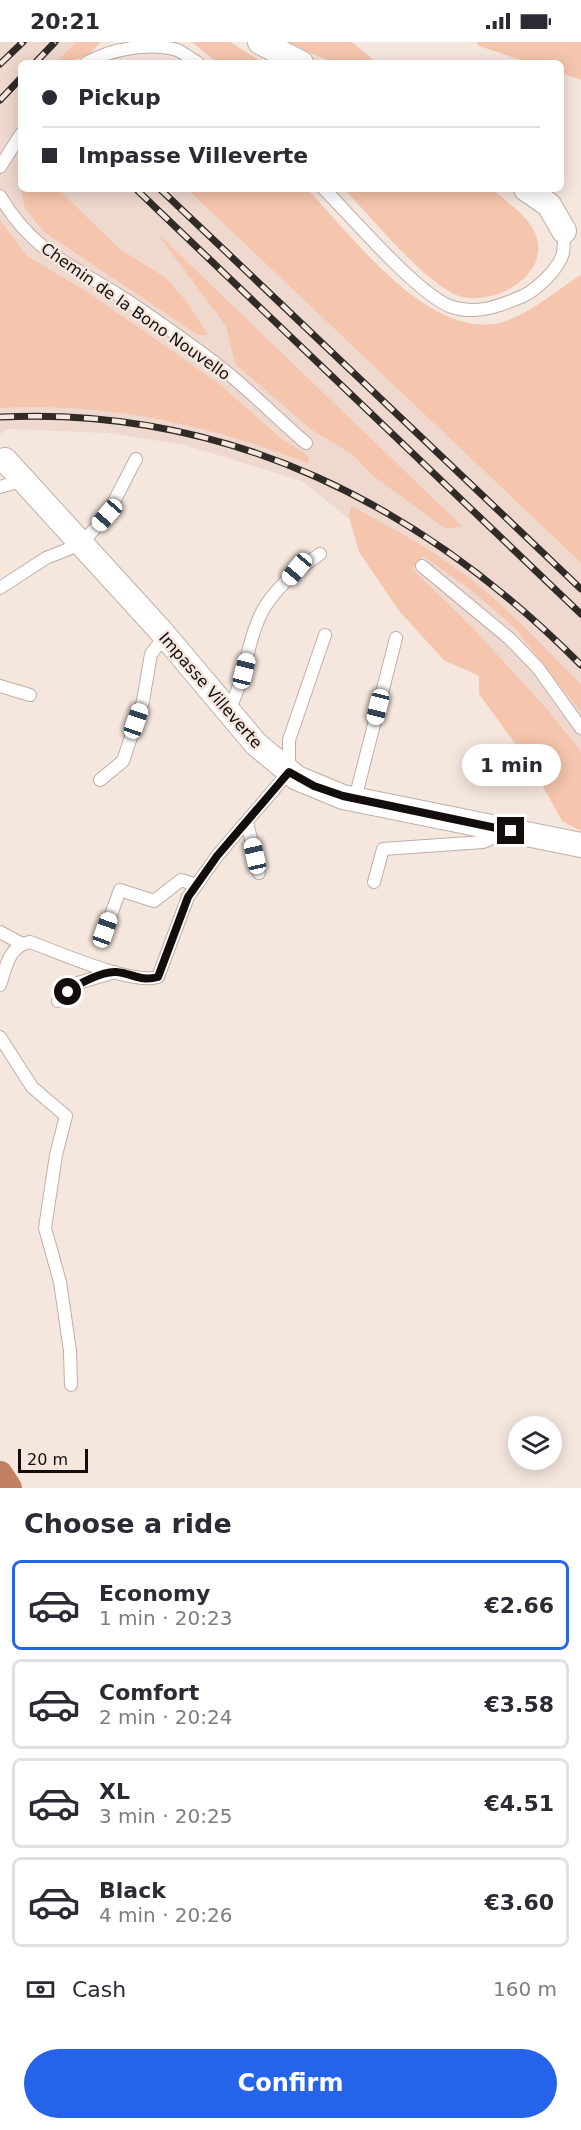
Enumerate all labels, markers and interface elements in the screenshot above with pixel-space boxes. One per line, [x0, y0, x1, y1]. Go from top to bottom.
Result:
text: 20:21 [30, 9, 100, 34]
text: Pickup [78, 85, 161, 110]
text: Impasse Villeverte [78, 143, 308, 168]
street label: Chemin de la Bono Nouvello [37, 239, 234, 384]
car [88, 496, 126, 534]
car [279, 549, 315, 589]
street label: Impasse Villeverte [155, 628, 266, 752]
car [231, 651, 257, 691]
car [365, 687, 391, 727]
car [122, 701, 150, 741]
callout: 1 min [462, 744, 560, 786]
text: 1 min [480, 753, 543, 777]
route end [497, 817, 524, 844]
car [242, 836, 268, 876]
car [90, 910, 120, 950]
route start [54, 978, 81, 1005]
map controls [508, 1416, 562, 1470]
button: layers [508, 1416, 562, 1470]
scale bar [18, 1446, 88, 1474]
text: 20 m [27, 1450, 68, 1469]
text: Choose a ride [24, 1508, 232, 1539]
icon: car [27, 1578, 81, 1632]
text: Economy [99, 1581, 210, 1606]
text: €2.66 [484, 1593, 554, 1618]
text: 1 min · 20:23 [99, 1606, 233, 1630]
icon: car [27, 1677, 81, 1731]
text: Comfort [99, 1680, 199, 1705]
text: €3.58 [484, 1692, 554, 1717]
text: 2 min · 20:24 [99, 1705, 233, 1729]
icon: car [27, 1776, 81, 1830]
text: XL [99, 1779, 130, 1804]
text: €4.51 [484, 1791, 554, 1816]
text: 3 min · 20:25 [99, 1804, 233, 1828]
icon: car [27, 1875, 81, 1929]
text: Black [99, 1878, 166, 1903]
text: €3.60 [484, 1890, 554, 1915]
text: 4 min · 20:26 [99, 1903, 233, 1927]
icon: cash [24, 1973, 57, 2006]
text: Cash [72, 1977, 126, 2002]
text: 160 m [493, 1977, 557, 2001]
button: Confirm [24, 2049, 557, 2118]

